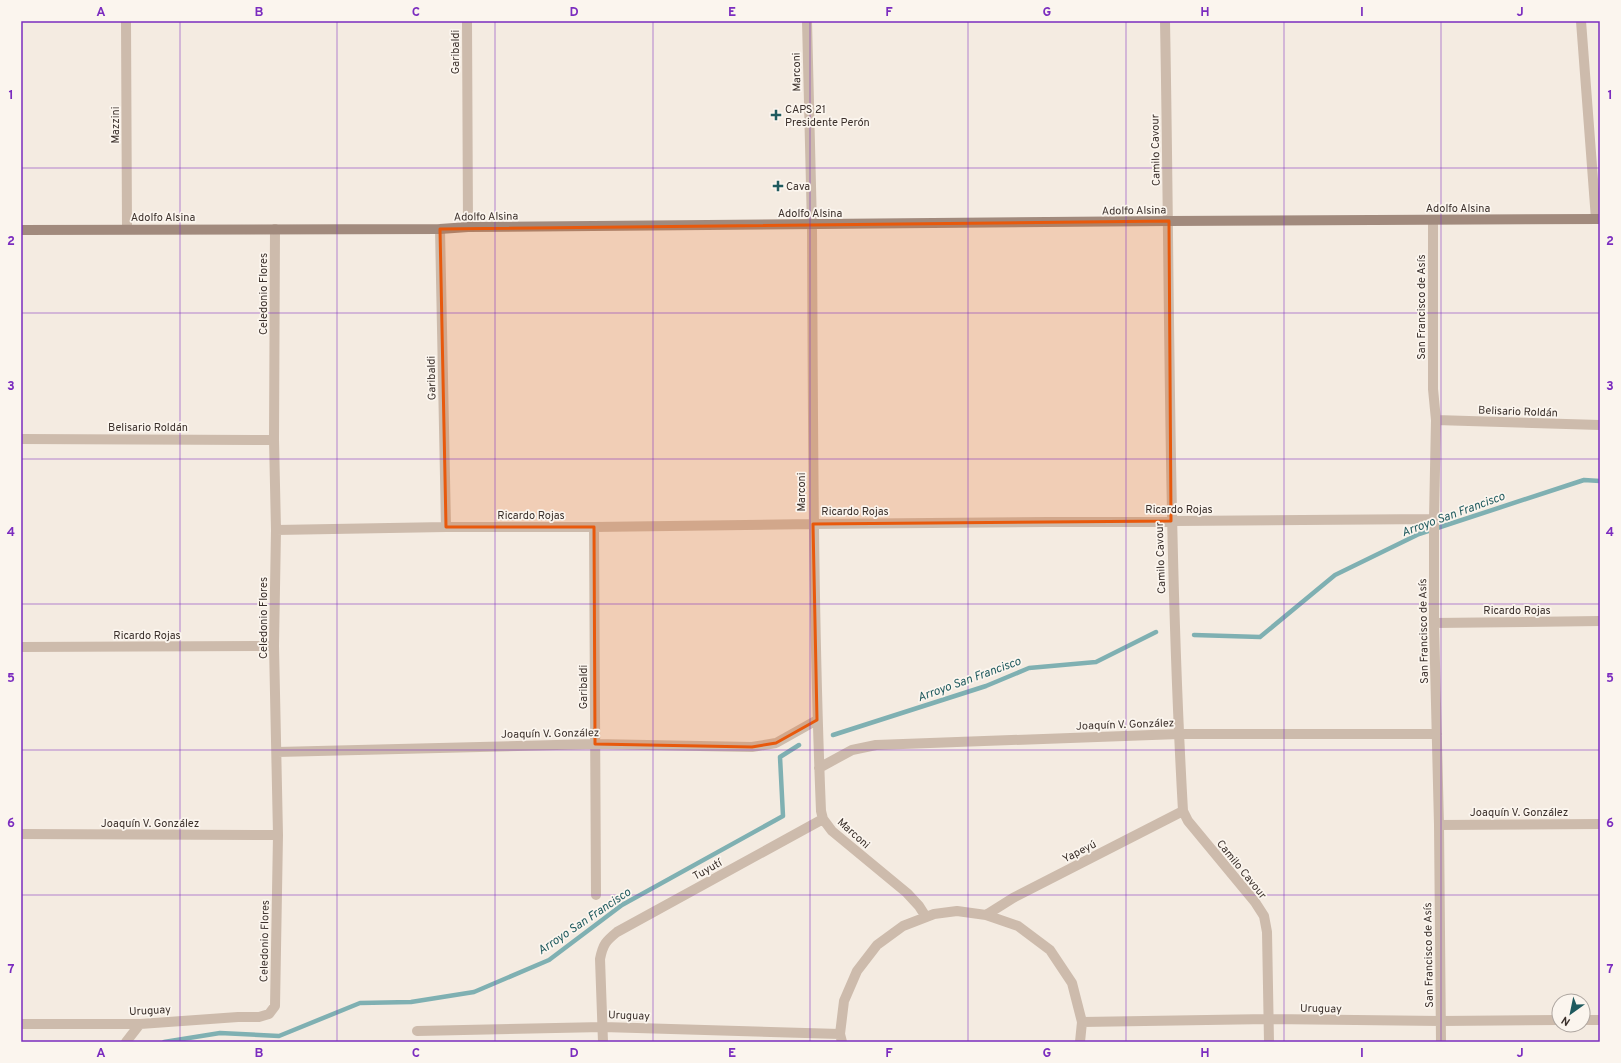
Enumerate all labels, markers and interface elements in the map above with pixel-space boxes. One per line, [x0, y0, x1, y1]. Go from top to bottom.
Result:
text: A [96, 5, 106, 21]
text: B [255, 5, 264, 21]
text: C [412, 5, 420, 21]
text: D [569, 5, 579, 21]
text: E [728, 5, 736, 21]
text: F [885, 5, 893, 21]
text: G [1043, 5, 1052, 21]
text: H [1200, 5, 1210, 21]
text: I [1360, 5, 1364, 21]
text: J [1516, 5, 1524, 21]
street label: Garibaldi [449, 30, 463, 74]
street label: Marconi [790, 52, 804, 92]
text: 1 [8, 88, 14, 104]
text: 1 [1607, 88, 1613, 104]
place label: CAPS 21 Presidente Perón [785, 103, 870, 130]
street label: Mazzini [109, 106, 123, 144]
marker: CAPS 21 Presidente Perón [770, 109, 782, 121]
street label: Camilo Cavour [1148, 113, 1164, 186]
place label: Cava [786, 180, 810, 194]
marker: Cava [773, 181, 783, 191]
street label: Adolfo Alsina [1426, 202, 1490, 216]
street label: Adolfo Alsina [1102, 203, 1167, 219]
street label: Adolfo Alsina [778, 207, 842, 221]
street label: Adolfo Alsina [454, 209, 519, 225]
street label: Adolfo Alsina [131, 211, 195, 225]
text: 2 [7, 234, 15, 250]
text: 2 [1606, 234, 1614, 250]
street label: Celedonio Flores [257, 253, 271, 335]
street label: San Francisco de Asís [1415, 254, 1429, 360]
street label: Garibaldi [425, 356, 439, 400]
text: 3 [7, 379, 15, 395]
text: 3 [1606, 379, 1614, 395]
street label: Belisario Roldán [1478, 404, 1558, 420]
street label: Belisario Roldán [108, 421, 188, 435]
street label: Marconi [795, 472, 809, 512]
water label: Arroyo San Francisco [1399, 489, 1508, 541]
street label: Ricardo Rojas [1145, 503, 1213, 517]
street label: Ricardo Rojas [821, 505, 889, 519]
street label: Ricardo Rojas [497, 509, 565, 523]
street label: Camilo Cavour [1153, 521, 1169, 594]
text: 4 [7, 525, 15, 541]
text: 4 [1606, 525, 1614, 541]
street label: Celedonio Flores [257, 577, 271, 659]
street label: San Francisco de Asís [1416, 578, 1432, 684]
street label: Ricardo Rojas [1483, 604, 1551, 618]
street label: Ricardo Rojas [113, 629, 181, 643]
water label: Arroyo San Francisco [915, 654, 1024, 706]
street label: Garibaldi [577, 665, 591, 709]
text: 5 [7, 671, 15, 687]
text: 5 [1606, 671, 1614, 687]
street label: Joaquín V. González [1076, 716, 1174, 734]
street label: Joaquín V. González [501, 726, 599, 742]
street label: Joaquín V. González [1470, 806, 1568, 820]
street label: Marconi [834, 815, 873, 852]
text: 6 [7, 816, 15, 832]
text: 6 [1606, 816, 1614, 832]
street label: Joaquín V. González [101, 817, 199, 831]
street label: Yapeyú [1060, 837, 1099, 866]
street label: Camilo Cavour [1213, 837, 1270, 903]
street label: Tuyutí [690, 856, 726, 884]
water label: Arroyo San Francisco [535, 884, 635, 959]
street label: Celedonio Flores [257, 900, 273, 982]
street label: San Francisco de Asís [1421, 902, 1437, 1008]
text: 7 [8, 962, 15, 978]
text: 7 [1607, 962, 1614, 978]
north arrow [1551, 993, 1591, 1033]
street label: Uruguay [1300, 1002, 1342, 1016]
street label: Uruguay [129, 1003, 172, 1019]
street label: Uruguay [608, 1008, 650, 1024]
text: N [1559, 1013, 1573, 1029]
text: A [96, 1046, 106, 1062]
text: B [255, 1046, 264, 1062]
text: C [412, 1046, 420, 1062]
text: D [569, 1046, 579, 1062]
text: E [728, 1046, 736, 1062]
text: F [885, 1046, 893, 1062]
text: G [1043, 1046, 1052, 1062]
text: H [1200, 1046, 1210, 1062]
text: I [1360, 1046, 1364, 1062]
text: J [1516, 1046, 1524, 1062]

